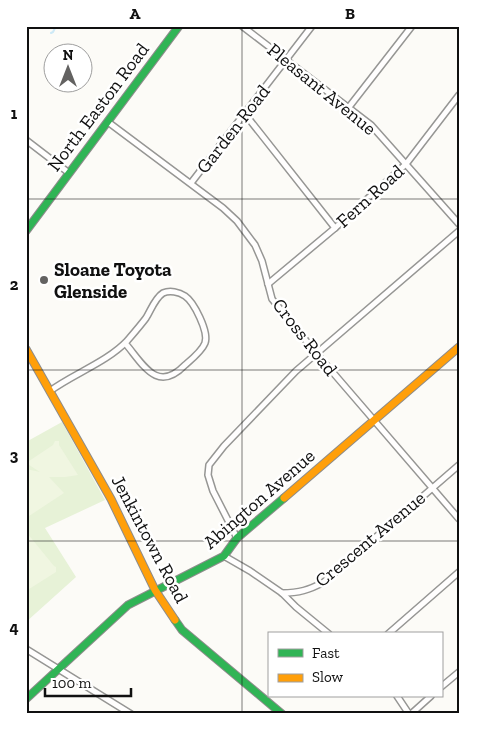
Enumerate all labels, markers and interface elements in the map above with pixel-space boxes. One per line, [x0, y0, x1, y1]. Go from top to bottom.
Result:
text: A [130, 4, 141, 23]
text: B [345, 4, 355, 23]
street label: North Easton Road [42, 38, 154, 176]
street label: Pleasant Avenue [263, 38, 381, 140]
north arrow [42, 42, 92, 92]
street label: Garden Road [191, 80, 275, 178]
text: 1 [11, 104, 18, 123]
street label: Fern Road [331, 159, 409, 232]
place label: Sloane Toyota Glenside [54, 258, 172, 303]
marker: Sloane Toyota Glenside [38, 274, 50, 286]
text: 2 [10, 275, 19, 294]
street label: Cross Road [268, 294, 343, 381]
street label: Abington Avenue [198, 444, 320, 554]
text: 3 [10, 446, 19, 465]
street label: Jenkintown Road [107, 471, 194, 607]
street label: Crescent Avenue [310, 486, 430, 592]
text: 4 [9, 618, 19, 637]
legend [268, 632, 442, 698]
text: Fast [312, 644, 340, 662]
scale bar [45, 665, 131, 697]
text: Slow [312, 668, 344, 686]
text: 100 m [52, 674, 91, 692]

